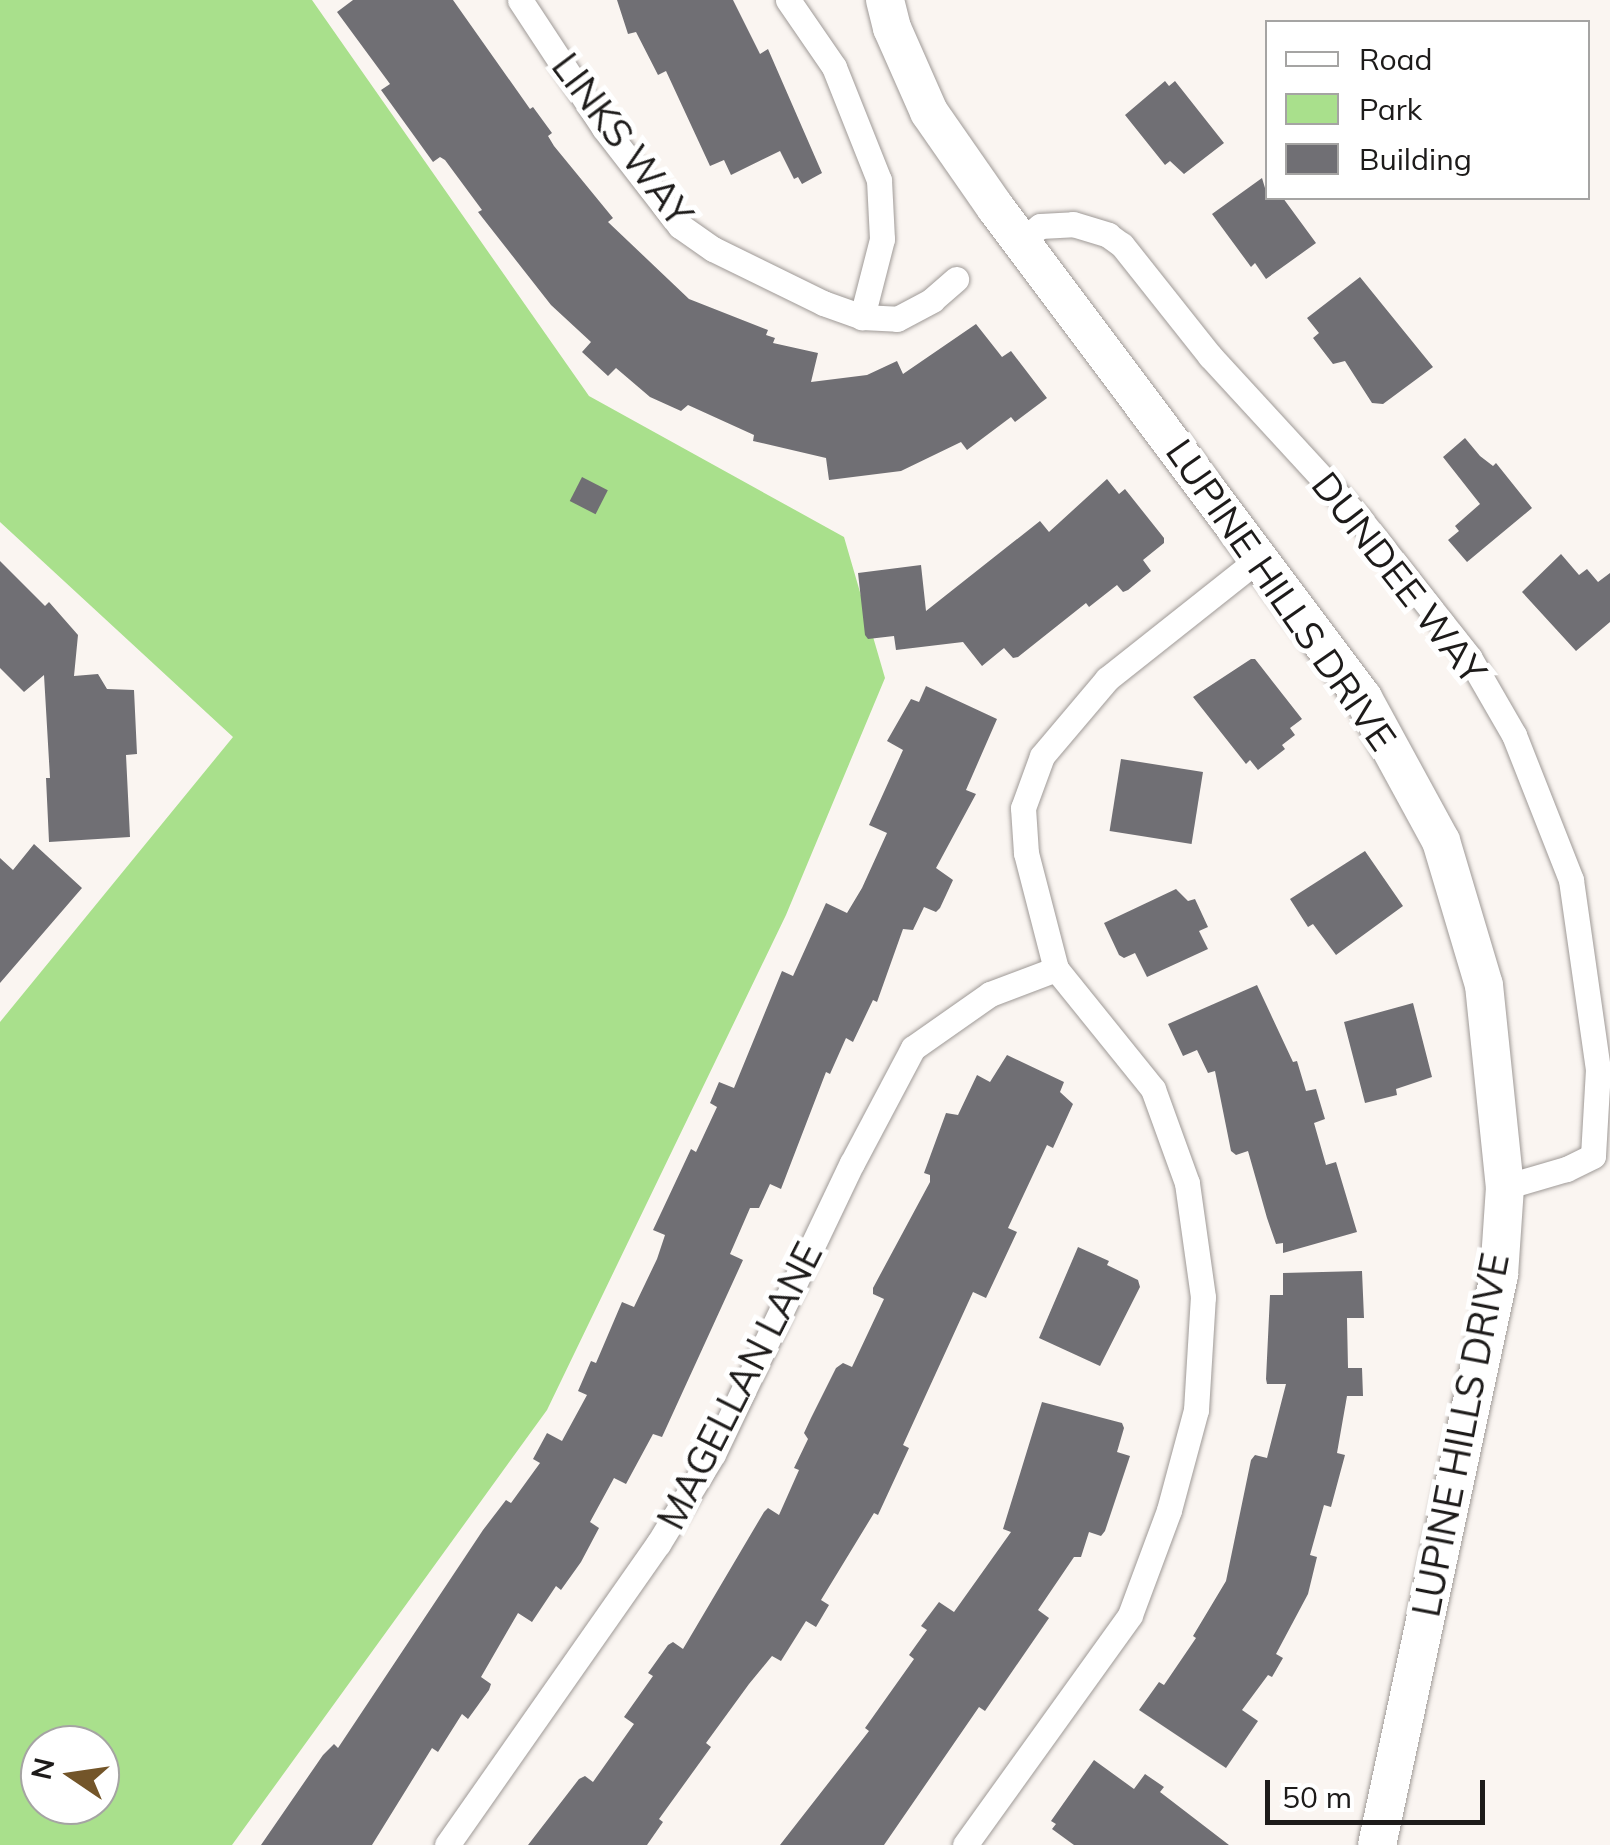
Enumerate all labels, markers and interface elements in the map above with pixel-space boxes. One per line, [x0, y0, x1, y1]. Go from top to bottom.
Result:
legend [1265, 20, 1590, 200]
text: Road [1359, 40, 1433, 78]
street label: LINKS WAY [542, 45, 702, 235]
text: Park [1359, 90, 1422, 128]
text: Building [1359, 140, 1472, 178]
street label: LUPINE HILLS DRIVE [1156, 431, 1406, 759]
street label: DUNDEE WAY [1302, 463, 1496, 693]
street label: MAGELLAN LANE [648, 1235, 832, 1537]
street label: LUPINE HILLS DRIVE [1403, 1249, 1519, 1621]
north arrow [20, 1725, 120, 1825]
text: N [23, 1754, 62, 1783]
scale bar [1270, 1760, 1490, 1822]
text: 50 m [1282, 1778, 1352, 1816]

